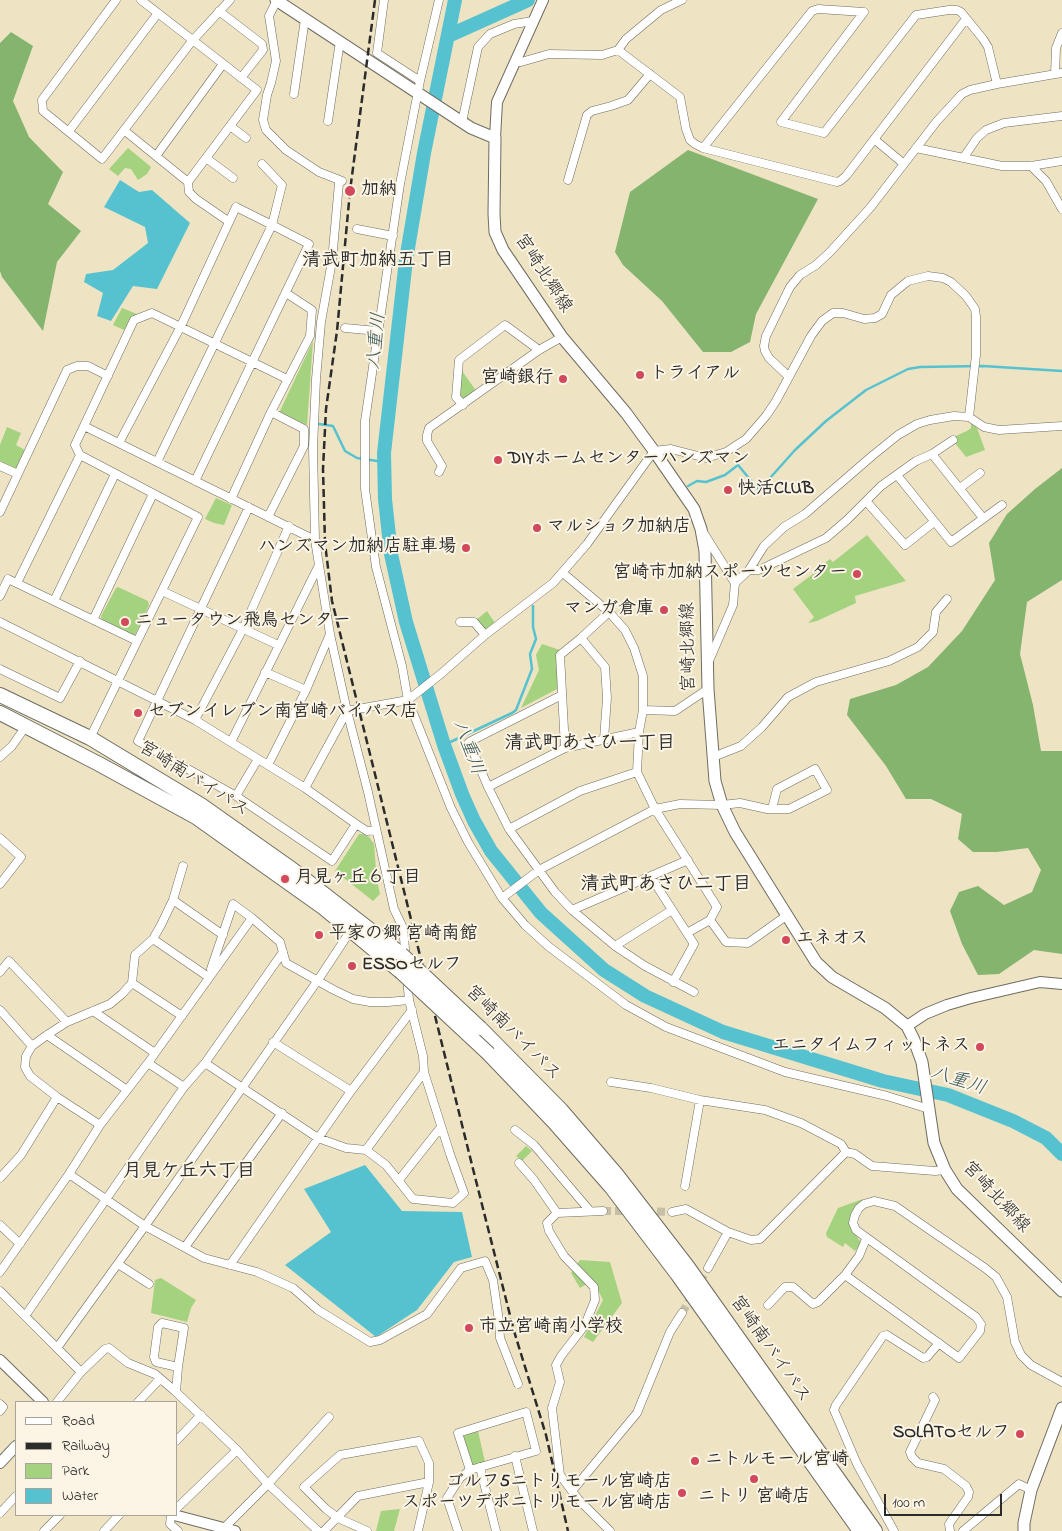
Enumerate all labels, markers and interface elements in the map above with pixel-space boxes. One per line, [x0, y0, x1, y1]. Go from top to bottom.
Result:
place label: 加納 [361, 180, 397, 202]
marker: 加納 [343, 184, 357, 198]
street label: 宮崎北郷線 [508, 230, 576, 318]
district label: 清武町加納五丁目 [302, 251, 454, 273]
water label: 八重川 [364, 311, 392, 371]
place label: トライアル [650, 364, 740, 386]
place label: 宮崎銀行 [481, 368, 553, 390]
marker: トライアル [634, 369, 646, 381]
marker: 宮崎銀行 [557, 373, 569, 385]
place label: DIYホームセンターハンズマン [508, 449, 750, 471]
marker: DIYホームセンターハンズマン [492, 454, 504, 466]
place label: 快活CLUB [738, 479, 814, 501]
marker: 快活CLUB [722, 484, 734, 496]
place label: マルショク加納店 [547, 517, 691, 539]
marker: マルショク加納店 [531, 522, 543, 534]
place label: ハンズマン加納店駐車場 [258, 537, 456, 559]
marker: ハンズマン加納店駐車場 [460, 542, 472, 554]
place label: 宮崎市加納スポーツセンター [613, 563, 847, 585]
marker: 宮崎市加納スポーツセンター [851, 568, 863, 580]
place label: マンガ倉庫 [564, 599, 654, 621]
street label: 宮崎北郷線 [678, 602, 702, 692]
marker: マンガ倉庫 [658, 604, 670, 616]
place label: ニュータウン飛鳥センター [135, 611, 351, 633]
marker: ニュータウン飛鳥センター [119, 616, 131, 628]
place label: セブンイレブン南宮崎バイパス店 [148, 702, 418, 724]
marker: セブンイレブン南宮崎バイパス店 [132, 707, 144, 719]
water label: 八重川 [447, 717, 487, 779]
district label: 清武町あさひ一丁目 [505, 734, 675, 756]
street label: 宮崎南バイパス [134, 737, 252, 823]
place label: 月見ヶ丘６丁目 [295, 868, 421, 890]
marker: 月見ヶ丘６丁目 [279, 873, 291, 885]
district label: 清武町あさひ二丁目 [581, 875, 751, 897]
place label: 平家の郷 宮崎南館 [329, 924, 477, 946]
marker: 平家の郷 宮崎南館 [313, 929, 325, 941]
place label: エネオス [796, 929, 868, 951]
marker: エネオス [780, 934, 792, 946]
place label: ESSOセルフ [362, 955, 462, 977]
marker: ESSOセルフ [346, 960, 358, 972]
street label: 宮崎南バイパス [460, 982, 564, 1086]
place label: エニタイムフィットネス [772, 1036, 970, 1058]
marker: エニタイムフィットネス [974, 1041, 986, 1053]
water label: 八重川 [927, 1062, 989, 1102]
street label: 宮崎北郷線 [956, 1158, 1034, 1238]
district label: 月見ケ丘六丁目 [123, 1162, 255, 1184]
street label: 宮崎南バイパス [724, 1292, 814, 1408]
place label: 市立宮崎南小学校 [479, 1317, 623, 1339]
marker: 市立宮崎南小学校 [463, 1322, 475, 1334]
legend [15, 1401, 178, 1516]
text: Road [62, 1410, 95, 1432]
place label: SOLATOセルフ [893, 1423, 1010, 1445]
marker: SOLATOセルフ [1014, 1428, 1026, 1440]
text: Railway [62, 1435, 110, 1457]
place label: ニトルモール宮崎 [705, 1450, 849, 1472]
marker: ニトルモール宮崎 [689, 1455, 701, 1467]
text: Park [62, 1460, 89, 1482]
place label: ゴルフ5ニトリモール宮崎店 スポーツデポニトリモール宮崎店 [402, 1472, 672, 1515]
marker: ニトリ 宮崎店 [748, 1473, 760, 1485]
scale bar [887, 1484, 1004, 1516]
text: Water [62, 1485, 98, 1507]
marker: ゴルフ5ニトリモール宮崎店 スポーツデポニトリモール宮崎店 [676, 1487, 688, 1499]
place label: ニトリ 宮崎店 [698, 1487, 810, 1509]
text: 100 m [892, 1492, 925, 1514]

